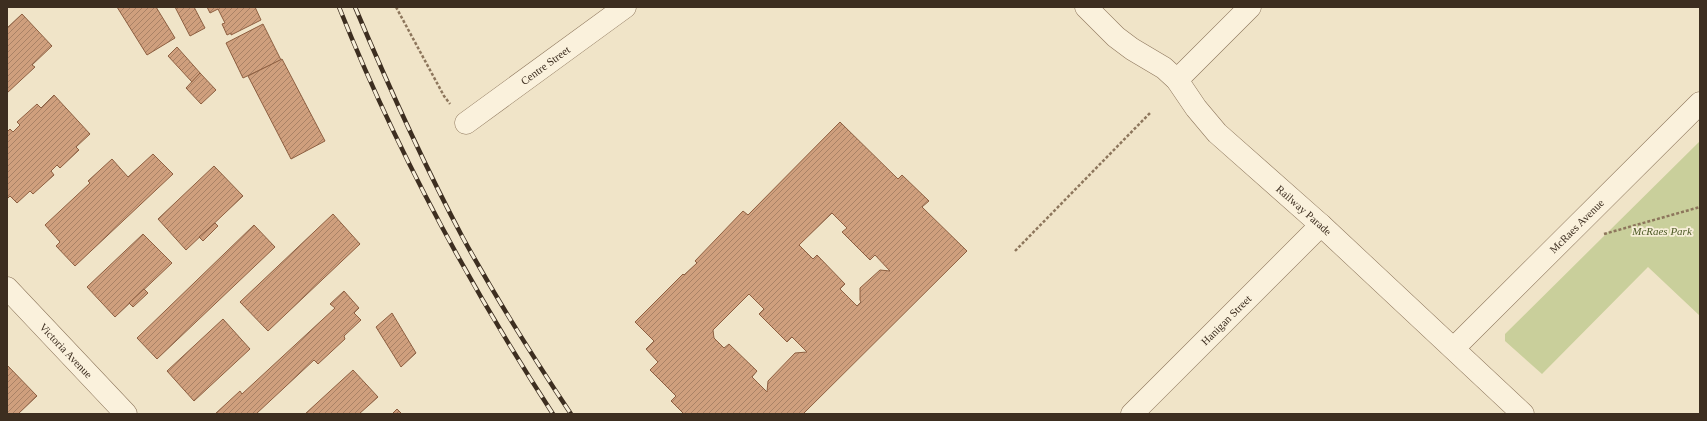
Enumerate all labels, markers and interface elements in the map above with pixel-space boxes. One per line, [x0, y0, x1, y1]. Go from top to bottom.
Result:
street label: Centre Street [518, 43, 572, 87]
street label: Railway Parade [1274, 182, 1334, 238]
street label: McRaes Avenue [1547, 196, 1606, 255]
park label: McRaes Park [1631, 225, 1693, 237]
street label: Hanigan Street [1199, 292, 1254, 347]
street label: Victoria Avenue [37, 321, 95, 381]

